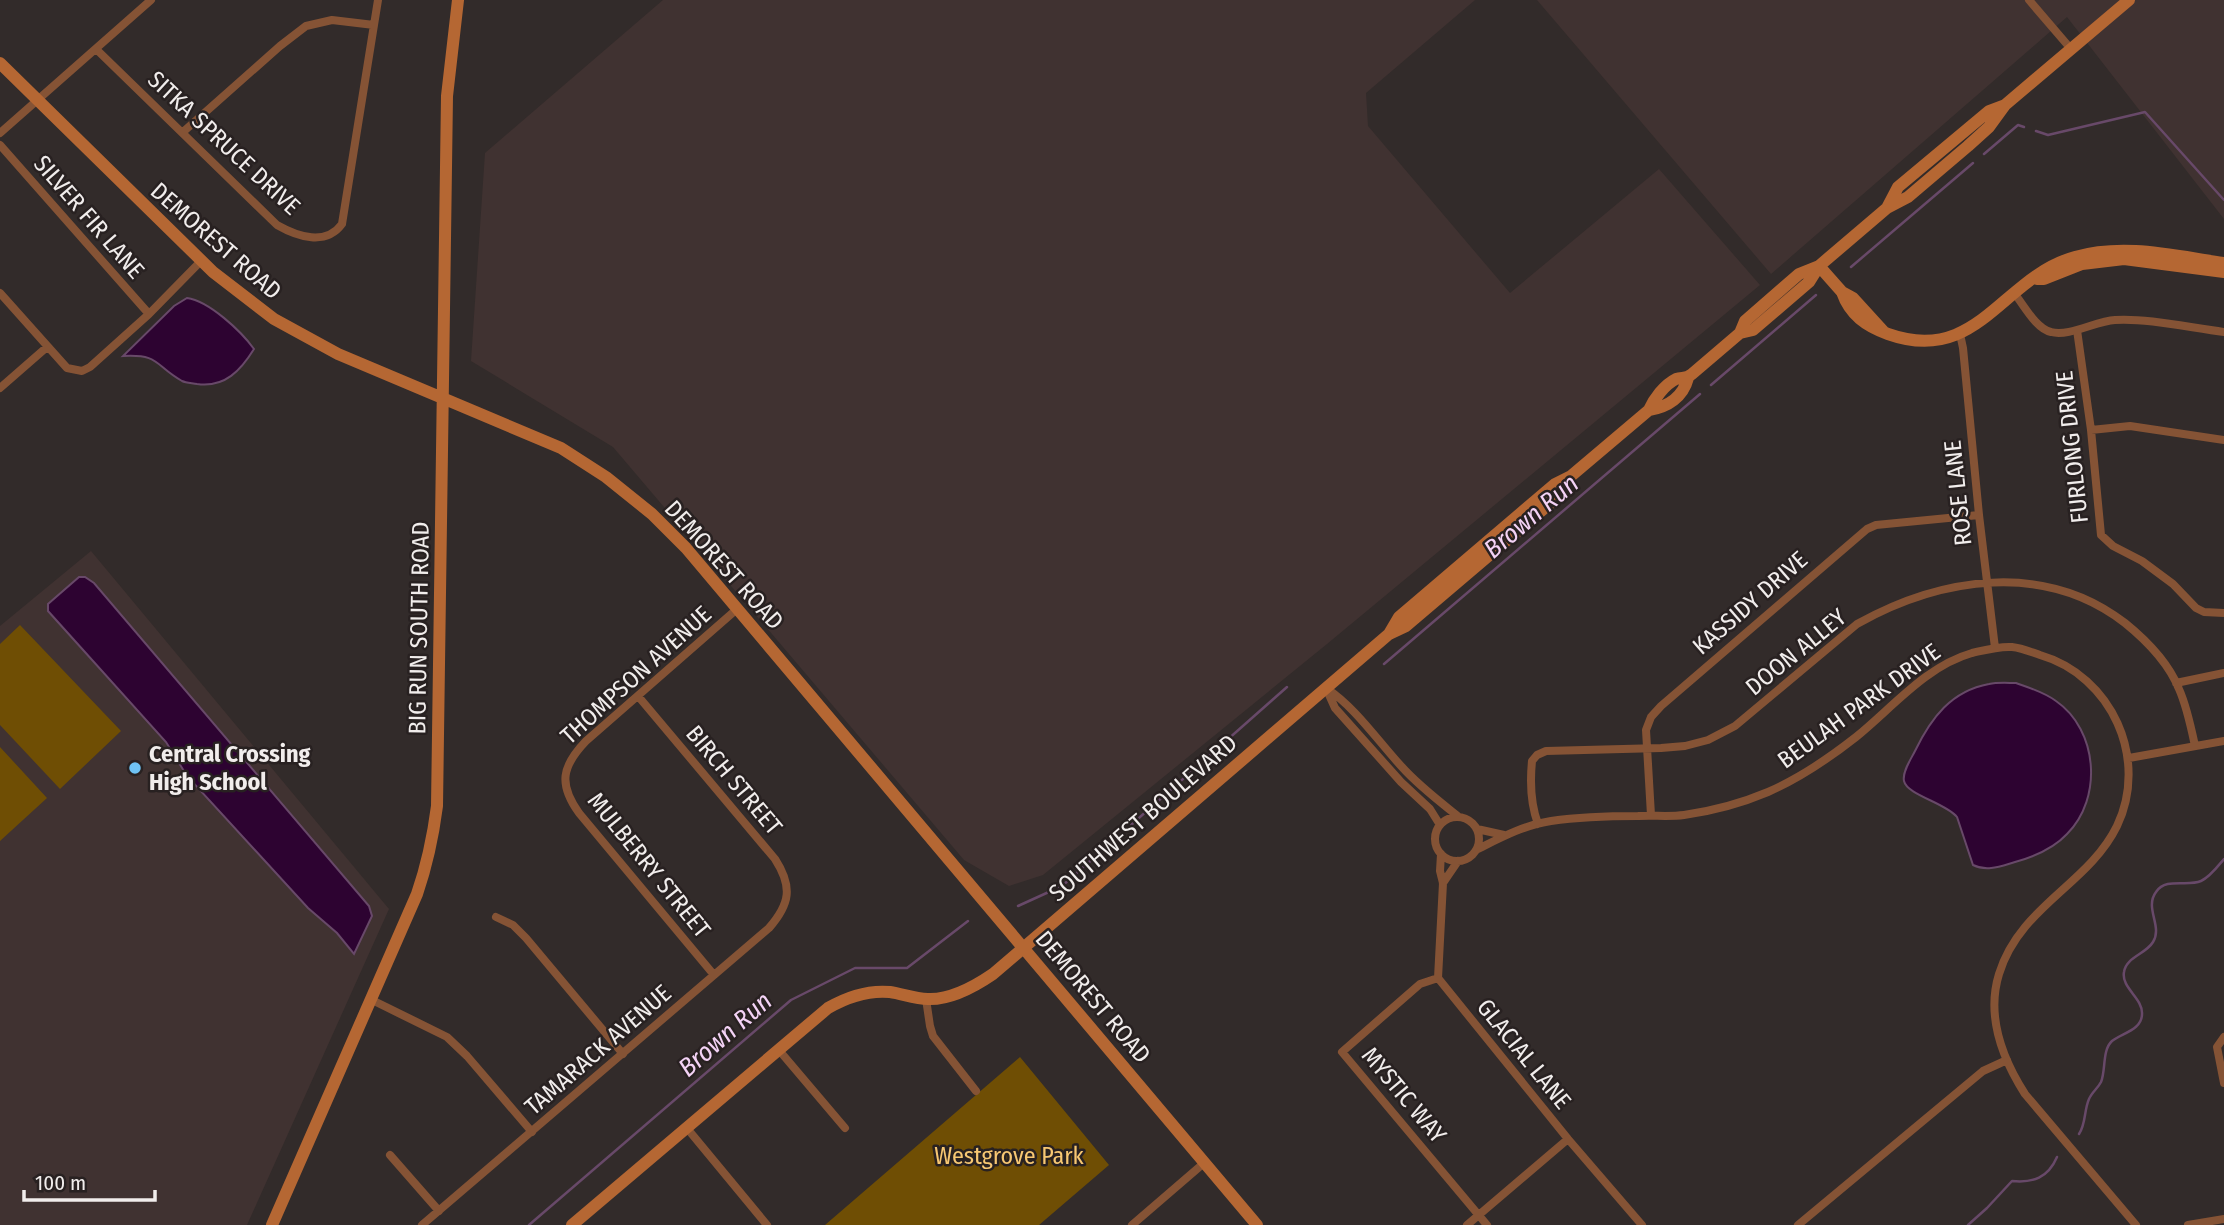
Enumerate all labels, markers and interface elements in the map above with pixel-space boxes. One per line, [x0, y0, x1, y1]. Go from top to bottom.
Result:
street label: SITKA SPRUCE DRIVE [142, 65, 306, 221]
street label: SILVER FIR LANE [28, 150, 150, 284]
street label: DEMOREST ROAD [145, 177, 287, 305]
street label: FURLONG DRIVE [2050, 369, 2094, 525]
street label: ROSE LANE [1939, 439, 1977, 547]
water label: Brown Run [1478, 468, 1585, 565]
street label: DEMOREST ROAD [659, 495, 789, 635]
street label: BIG RUN SOUTH ROAD [403, 521, 435, 735]
street label: KASSIDY DRIVE [1687, 546, 1813, 660]
street label: THOMPSON AVENUE [555, 600, 717, 750]
street label: DOON ALLEY [1740, 603, 1852, 701]
street label: BEULAH PARK DRIVE [1772, 638, 1946, 774]
street label: BIRCH STREET [680, 720, 788, 840]
street label: SOUTHWEST BOULEVARD [1043, 729, 1243, 907]
place label: Central Crossing High School [149, 740, 310, 796]
marker: Central Crossing High School [127, 760, 143, 776]
street label: MULBERRY STREET [582, 787, 716, 943]
street label: DEMOREST ROAD [1030, 925, 1156, 1069]
street label: TAMARACK AVENUE [519, 979, 677, 1121]
water label: Brown Run [672, 985, 778, 1083]
street label: GLACIAL LANE [1471, 993, 1577, 1115]
street label: MYSTIC WAY [1356, 1042, 1452, 1149]
park label: Westgrove Park [934, 1142, 1085, 1170]
scale bar [24, 1158, 156, 1202]
text: 100 m [35, 1170, 86, 1196]

